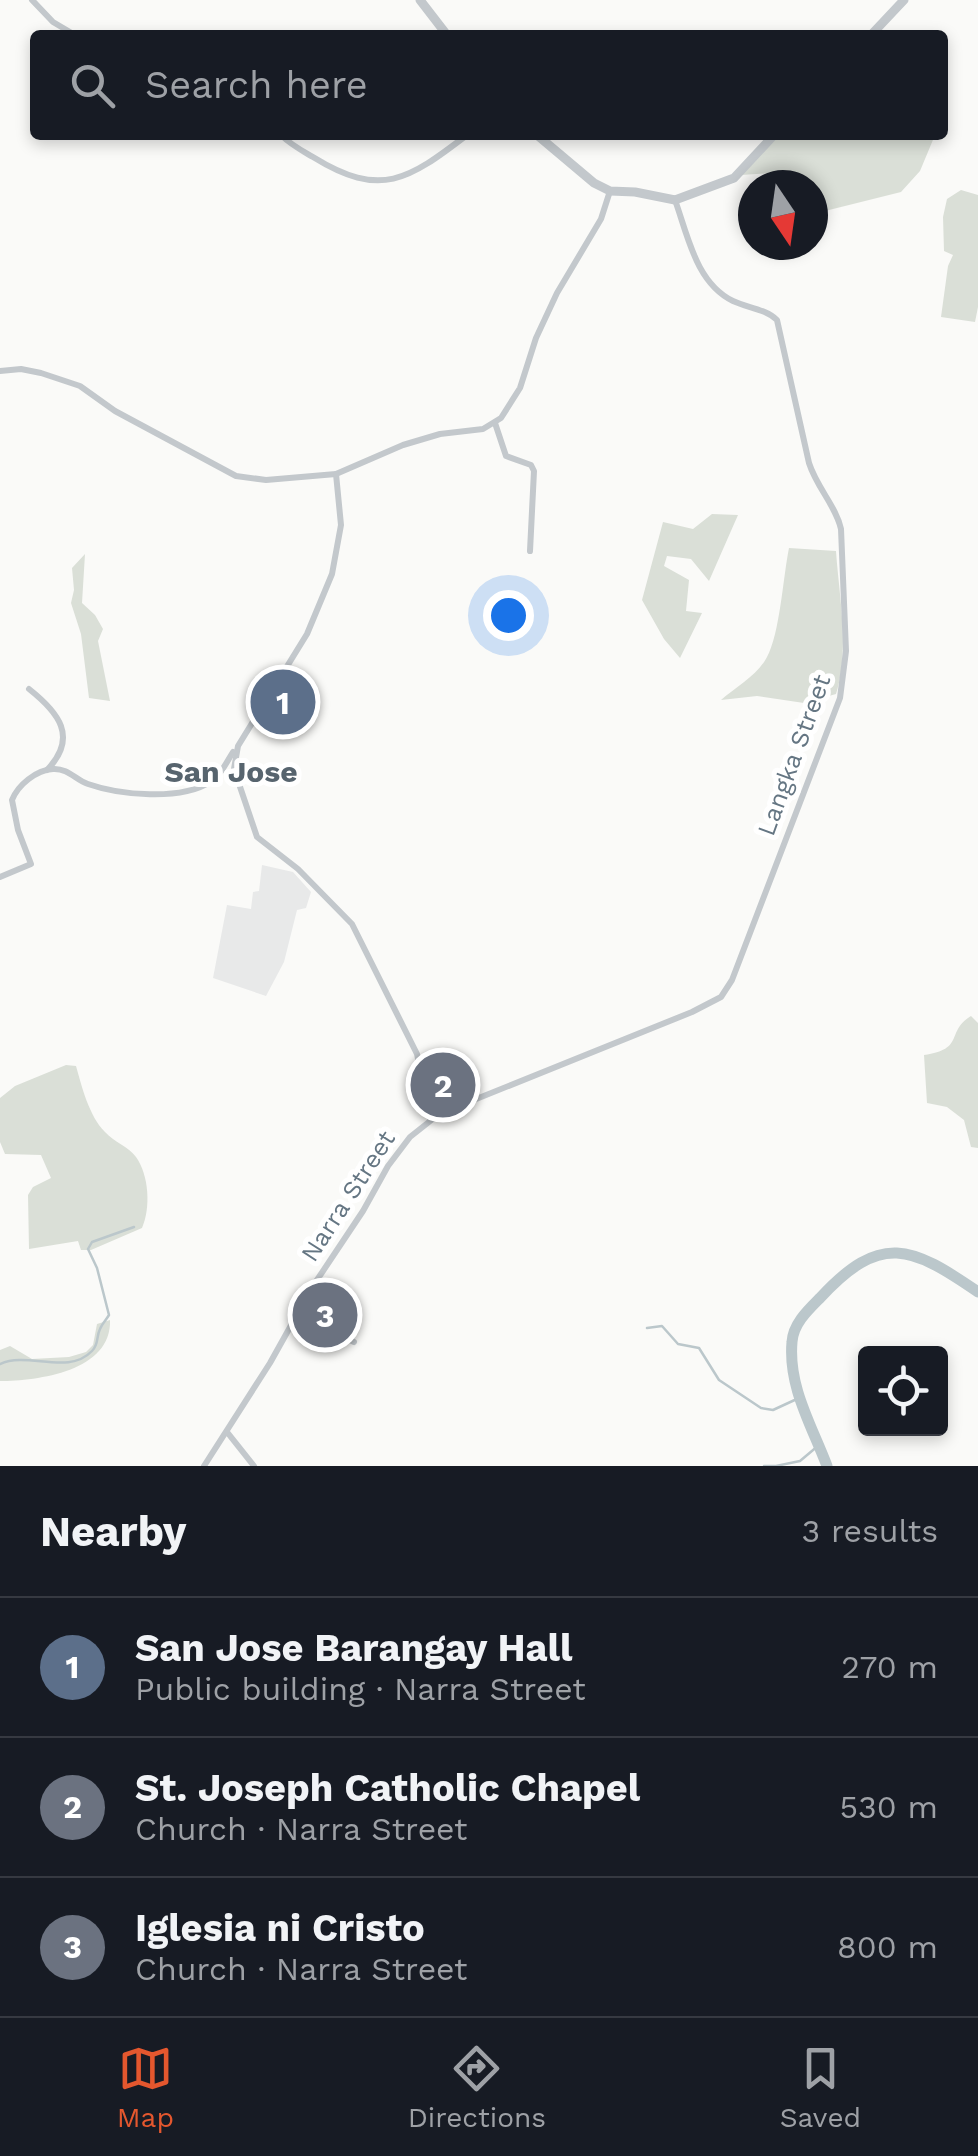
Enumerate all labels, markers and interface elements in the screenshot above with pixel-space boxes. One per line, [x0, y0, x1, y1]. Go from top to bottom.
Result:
search box [30, 30, 948, 140]
icon: search [65, 58, 120, 113]
text: Search here [145, 63, 368, 107]
north arrow [738, 170, 828, 260]
your location [483, 590, 534, 641]
pin: 1 [250, 664, 316, 740]
street label: Langka Street [751, 670, 837, 839]
district label: San Jose [165, 754, 298, 789]
pin: 2 [410, 1048, 476, 1122]
street label: Narra Street [295, 1125, 401, 1267]
pin: 3 [292, 1278, 358, 1352]
map controls [858, 1346, 948, 1436]
button: locate [858, 1346, 948, 1436]
text: Nearby [40, 1507, 187, 1556]
text: 3 results [801, 1512, 938, 1550]
text: San Jose Barangay Hall [135, 1626, 572, 1670]
text: 1 [66, 1648, 79, 1686]
text: 270 m [841, 1648, 938, 1686]
text: Public building · Narra Street [135, 1670, 586, 1708]
text: St. Joseph Catholic Chapel [135, 1766, 640, 1810]
text: 2 [63, 1788, 82, 1826]
text: 530 m [839, 1788, 938, 1826]
text: Church · Narra Street [135, 1810, 468, 1848]
text: Iglesia ni Cristo [135, 1906, 425, 1950]
text: 3 [63, 1928, 82, 1966]
text: 800 m [837, 1928, 938, 1966]
text: Church · Narra Street [135, 1950, 468, 1988]
tab: Map [117, 2041, 174, 2134]
tab: Directions [408, 2041, 546, 2134]
tab: Saved [780, 2041, 861, 2134]

